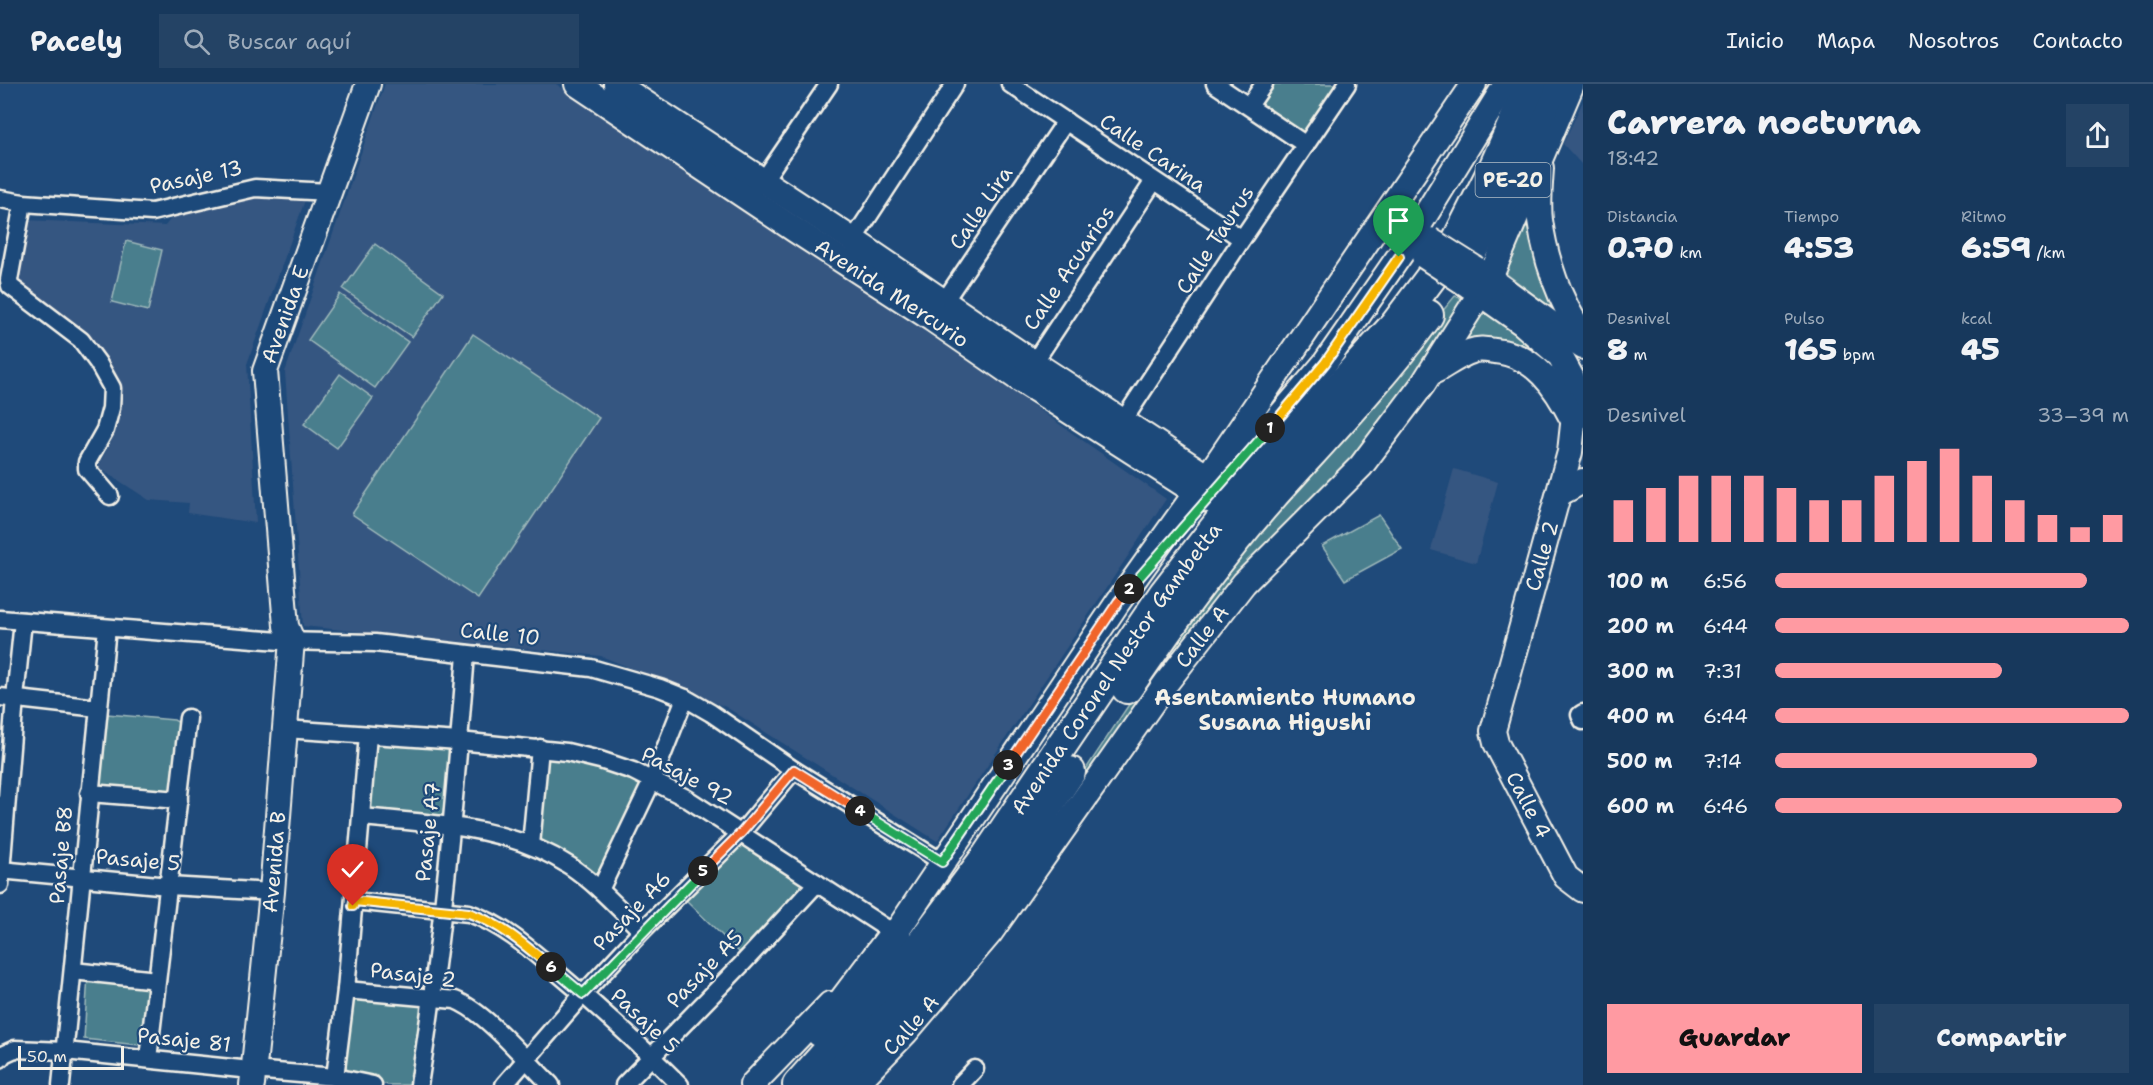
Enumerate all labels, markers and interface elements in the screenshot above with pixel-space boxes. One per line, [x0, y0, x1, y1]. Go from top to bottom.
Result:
search box [159, 14, 579, 68]
text: Pacely [30, 22, 123, 60]
icon: search [180, 25, 213, 58]
text: Buscar aquí [228, 27, 351, 56]
text: Inicio [1726, 27, 1784, 55]
text: Mapa [1817, 27, 1875, 55]
text: Nosotros [1908, 27, 1999, 55]
text: Contacto [2032, 27, 2123, 55]
text: Carrera nocturna [1607, 100, 1921, 145]
button: share [2066, 104, 2129, 167]
street label: Calle Carina [1094, 107, 1212, 199]
text: 18:42 [1607, 145, 1659, 171]
street label: Pasaje 13 [147, 154, 245, 200]
street label: Calle Lira [943, 161, 1019, 255]
road number: PE-20 [1476, 163, 1550, 197]
street label: Calle Taurus [1170, 180, 1260, 300]
pin [1373, 195, 1424, 257]
street label: Calle Acuarios [1017, 200, 1121, 336]
icon: arrive [1382, 204, 1415, 237]
text: Distancia [1607, 206, 1678, 227]
text: Tiempo [1784, 206, 1839, 227]
text: Ritmo [1961, 206, 2006, 227]
text: 0.70 [1607, 227, 1674, 268]
text: 4:53 [1784, 227, 1854, 268]
text: 6:59 [1961, 227, 2031, 268]
street label: Avenida Mercurio [809, 232, 974, 354]
text: km [1674, 242, 1702, 263]
text: /km [2031, 242, 2065, 263]
street label: Avenida E [255, 261, 316, 367]
text: Desnivel [1607, 308, 1670, 329]
text: Pulso [1784, 308, 1825, 329]
text: kcal [1961, 308, 1992, 329]
text: 8 [1607, 329, 1628, 370]
text: 165 [1784, 329, 1837, 370]
text: 45 [1961, 329, 2000, 370]
text: m [1628, 344, 1647, 365]
text: bpm [1837, 344, 1875, 365]
text: Desnivel [1607, 402, 1686, 428]
text: 33–39 m [2037, 402, 2129, 428]
pin: 1 [1255, 413, 1285, 443]
text: 1 [1266, 417, 1274, 438]
street label: Avenida Coronel Nestor Gambetta [1005, 517, 1228, 820]
street label: Calle 2 [1519, 518, 1565, 594]
text: 100 m [1607, 568, 1669, 594]
text: 6:56 [1703, 568, 1747, 594]
pin: 2 [1114, 574, 1144, 604]
text: 2 [1123, 578, 1135, 599]
street label: Calle A [1169, 599, 1235, 674]
text: 200 m [1607, 613, 1674, 639]
text: 6:44 [1703, 613, 1748, 639]
street label: Calle 10 [459, 616, 541, 652]
text: 300 m [1607, 658, 1674, 684]
text: 7:31 [1703, 658, 1742, 684]
district label: Asentamiento Humano Susana Higushi [1154, 683, 1416, 737]
text: 400 m [1607, 703, 1674, 729]
text: 6:44 [1703, 703, 1748, 729]
street label: Pasaje 92 [636, 740, 738, 812]
text: 500 m [1607, 748, 1673, 774]
text: 7:14 [1703, 748, 1742, 774]
pin: 3 [993, 750, 1023, 780]
text: 3 [1002, 754, 1014, 775]
street label: Calle 4 [1499, 767, 1557, 843]
street label: Pasaje A7 [409, 781, 447, 883]
text: 600 m [1607, 793, 1674, 819]
text: 6:46 [1703, 793, 1748, 819]
pin: 4 [845, 796, 875, 826]
text: 4 [854, 800, 866, 821]
street label: Pasaje B8 [43, 805, 79, 905]
street label: Avenida B [256, 810, 292, 914]
street label: Pasaje 5 [95, 842, 181, 878]
pin [327, 844, 378, 906]
icon: check [336, 853, 369, 886]
pin: 5 [688, 856, 718, 886]
text: 5 [698, 860, 708, 881]
street label: Pasaje A6 [587, 865, 677, 957]
street label: Pasaje A5 [660, 924, 750, 1014]
pin: 6 [536, 952, 566, 982]
street label: Pasaje 2 [368, 956, 458, 994]
text: 6 [545, 956, 557, 977]
street label: Pasaje 5 [605, 982, 685, 1060]
street label: Calle A [877, 989, 946, 1062]
button: Guardar [1607, 1004, 1862, 1073]
button: Compartir [1874, 1004, 2129, 1073]
street label: Pasaje 81 [136, 1021, 232, 1059]
scale bar [18, 1043, 124, 1070]
text: 50 m [27, 1046, 67, 1067]

